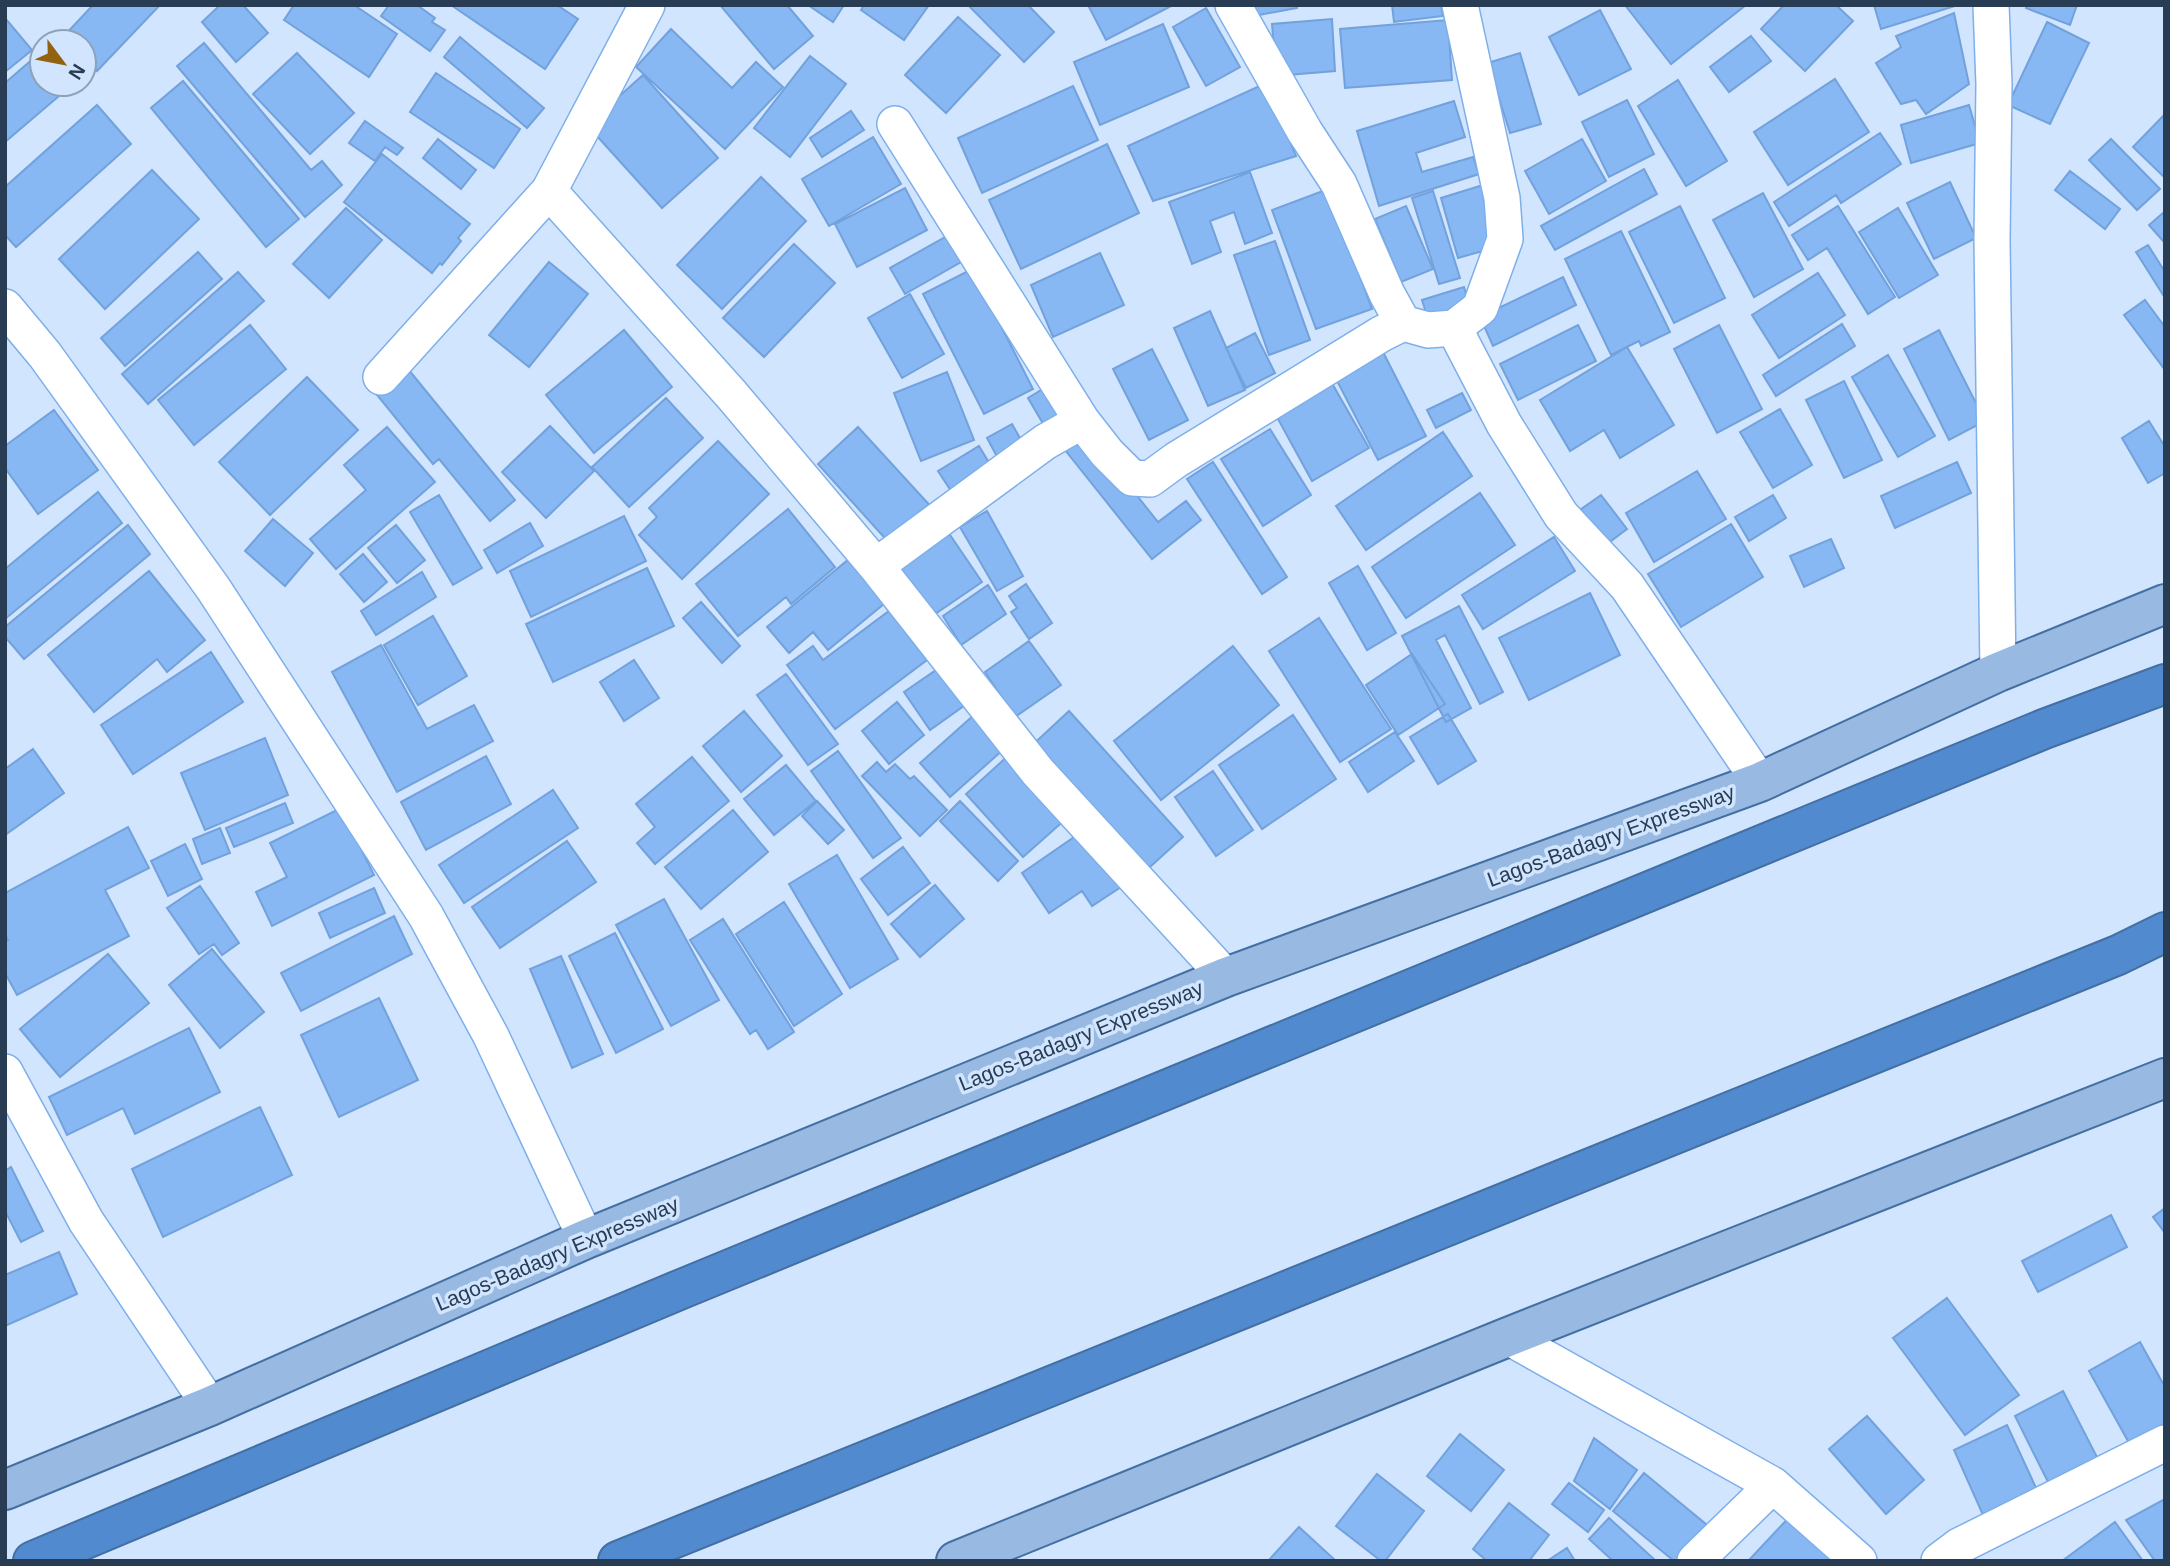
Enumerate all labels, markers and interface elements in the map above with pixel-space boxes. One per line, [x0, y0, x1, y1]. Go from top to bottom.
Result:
north arrow [28, 28, 98, 98]
text: N [64, 60, 90, 83]
street label: Lagos-Badagry Expressway [1484, 780, 1738, 891]
street label: Lagos-Badagry Expressway [955, 976, 1207, 1095]
street label: Lagos-Badagry Expressway [432, 1192, 682, 1315]

